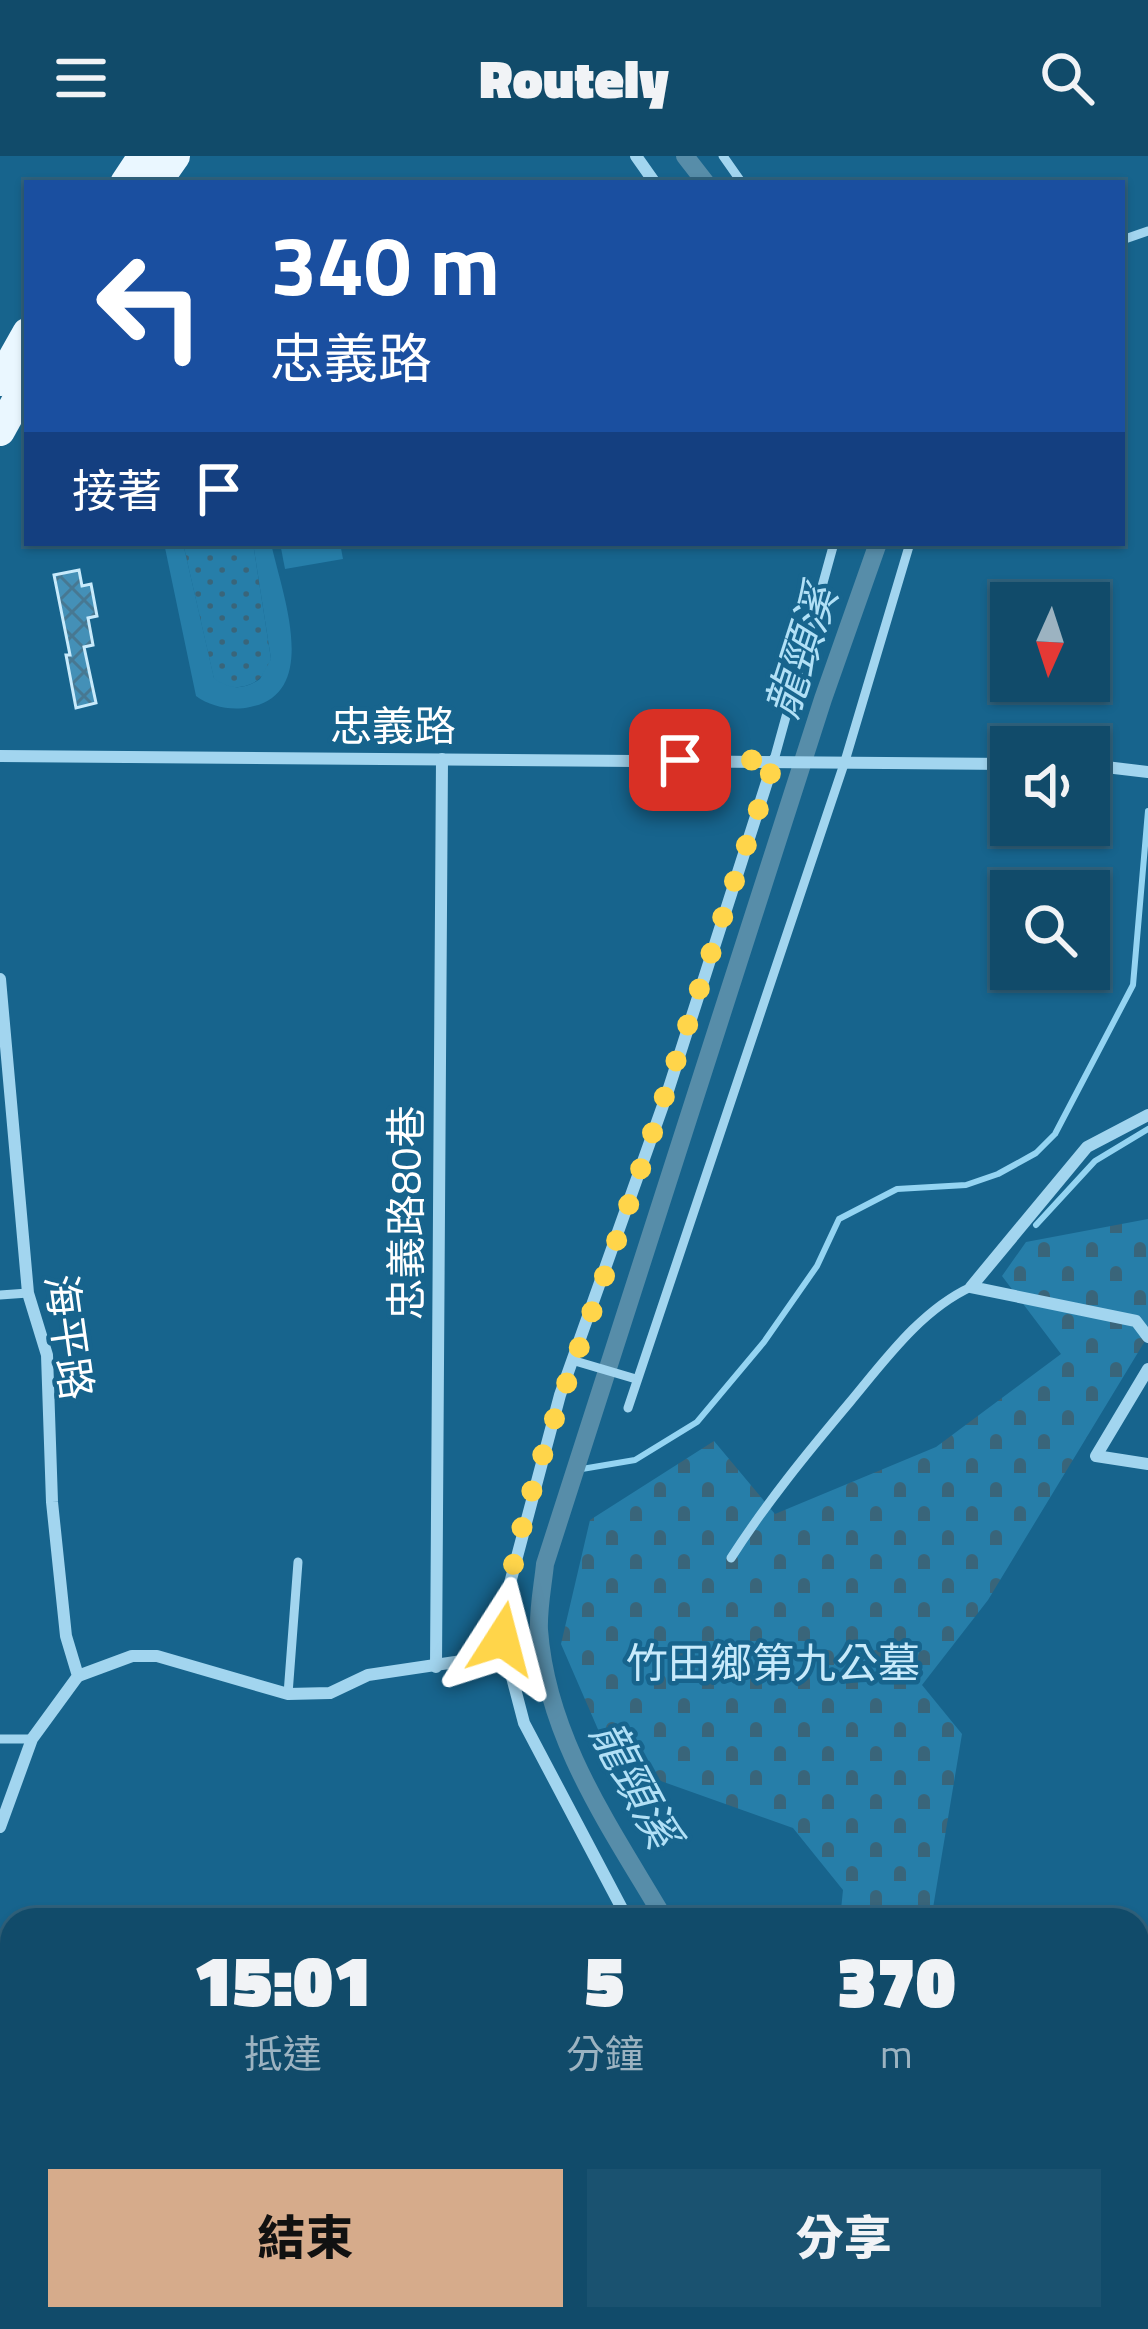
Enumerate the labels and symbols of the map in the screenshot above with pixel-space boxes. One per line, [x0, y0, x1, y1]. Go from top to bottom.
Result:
water label: 龍頸溪 [747, 571, 855, 726]
north arrow [990, 582, 1110, 702]
street label: 忠義路 [330, 693, 456, 757]
pin [629, 709, 731, 811]
street label: 忠義路80巷 [373, 1105, 437, 1321]
street label: 海平路 [30, 1270, 110, 1404]
position arrow [439, 1576, 565, 1702]
park label: 竹田鄉第九公墓 [626, 1630, 920, 1694]
water label: 龍頸溪 [574, 1708, 700, 1864]

